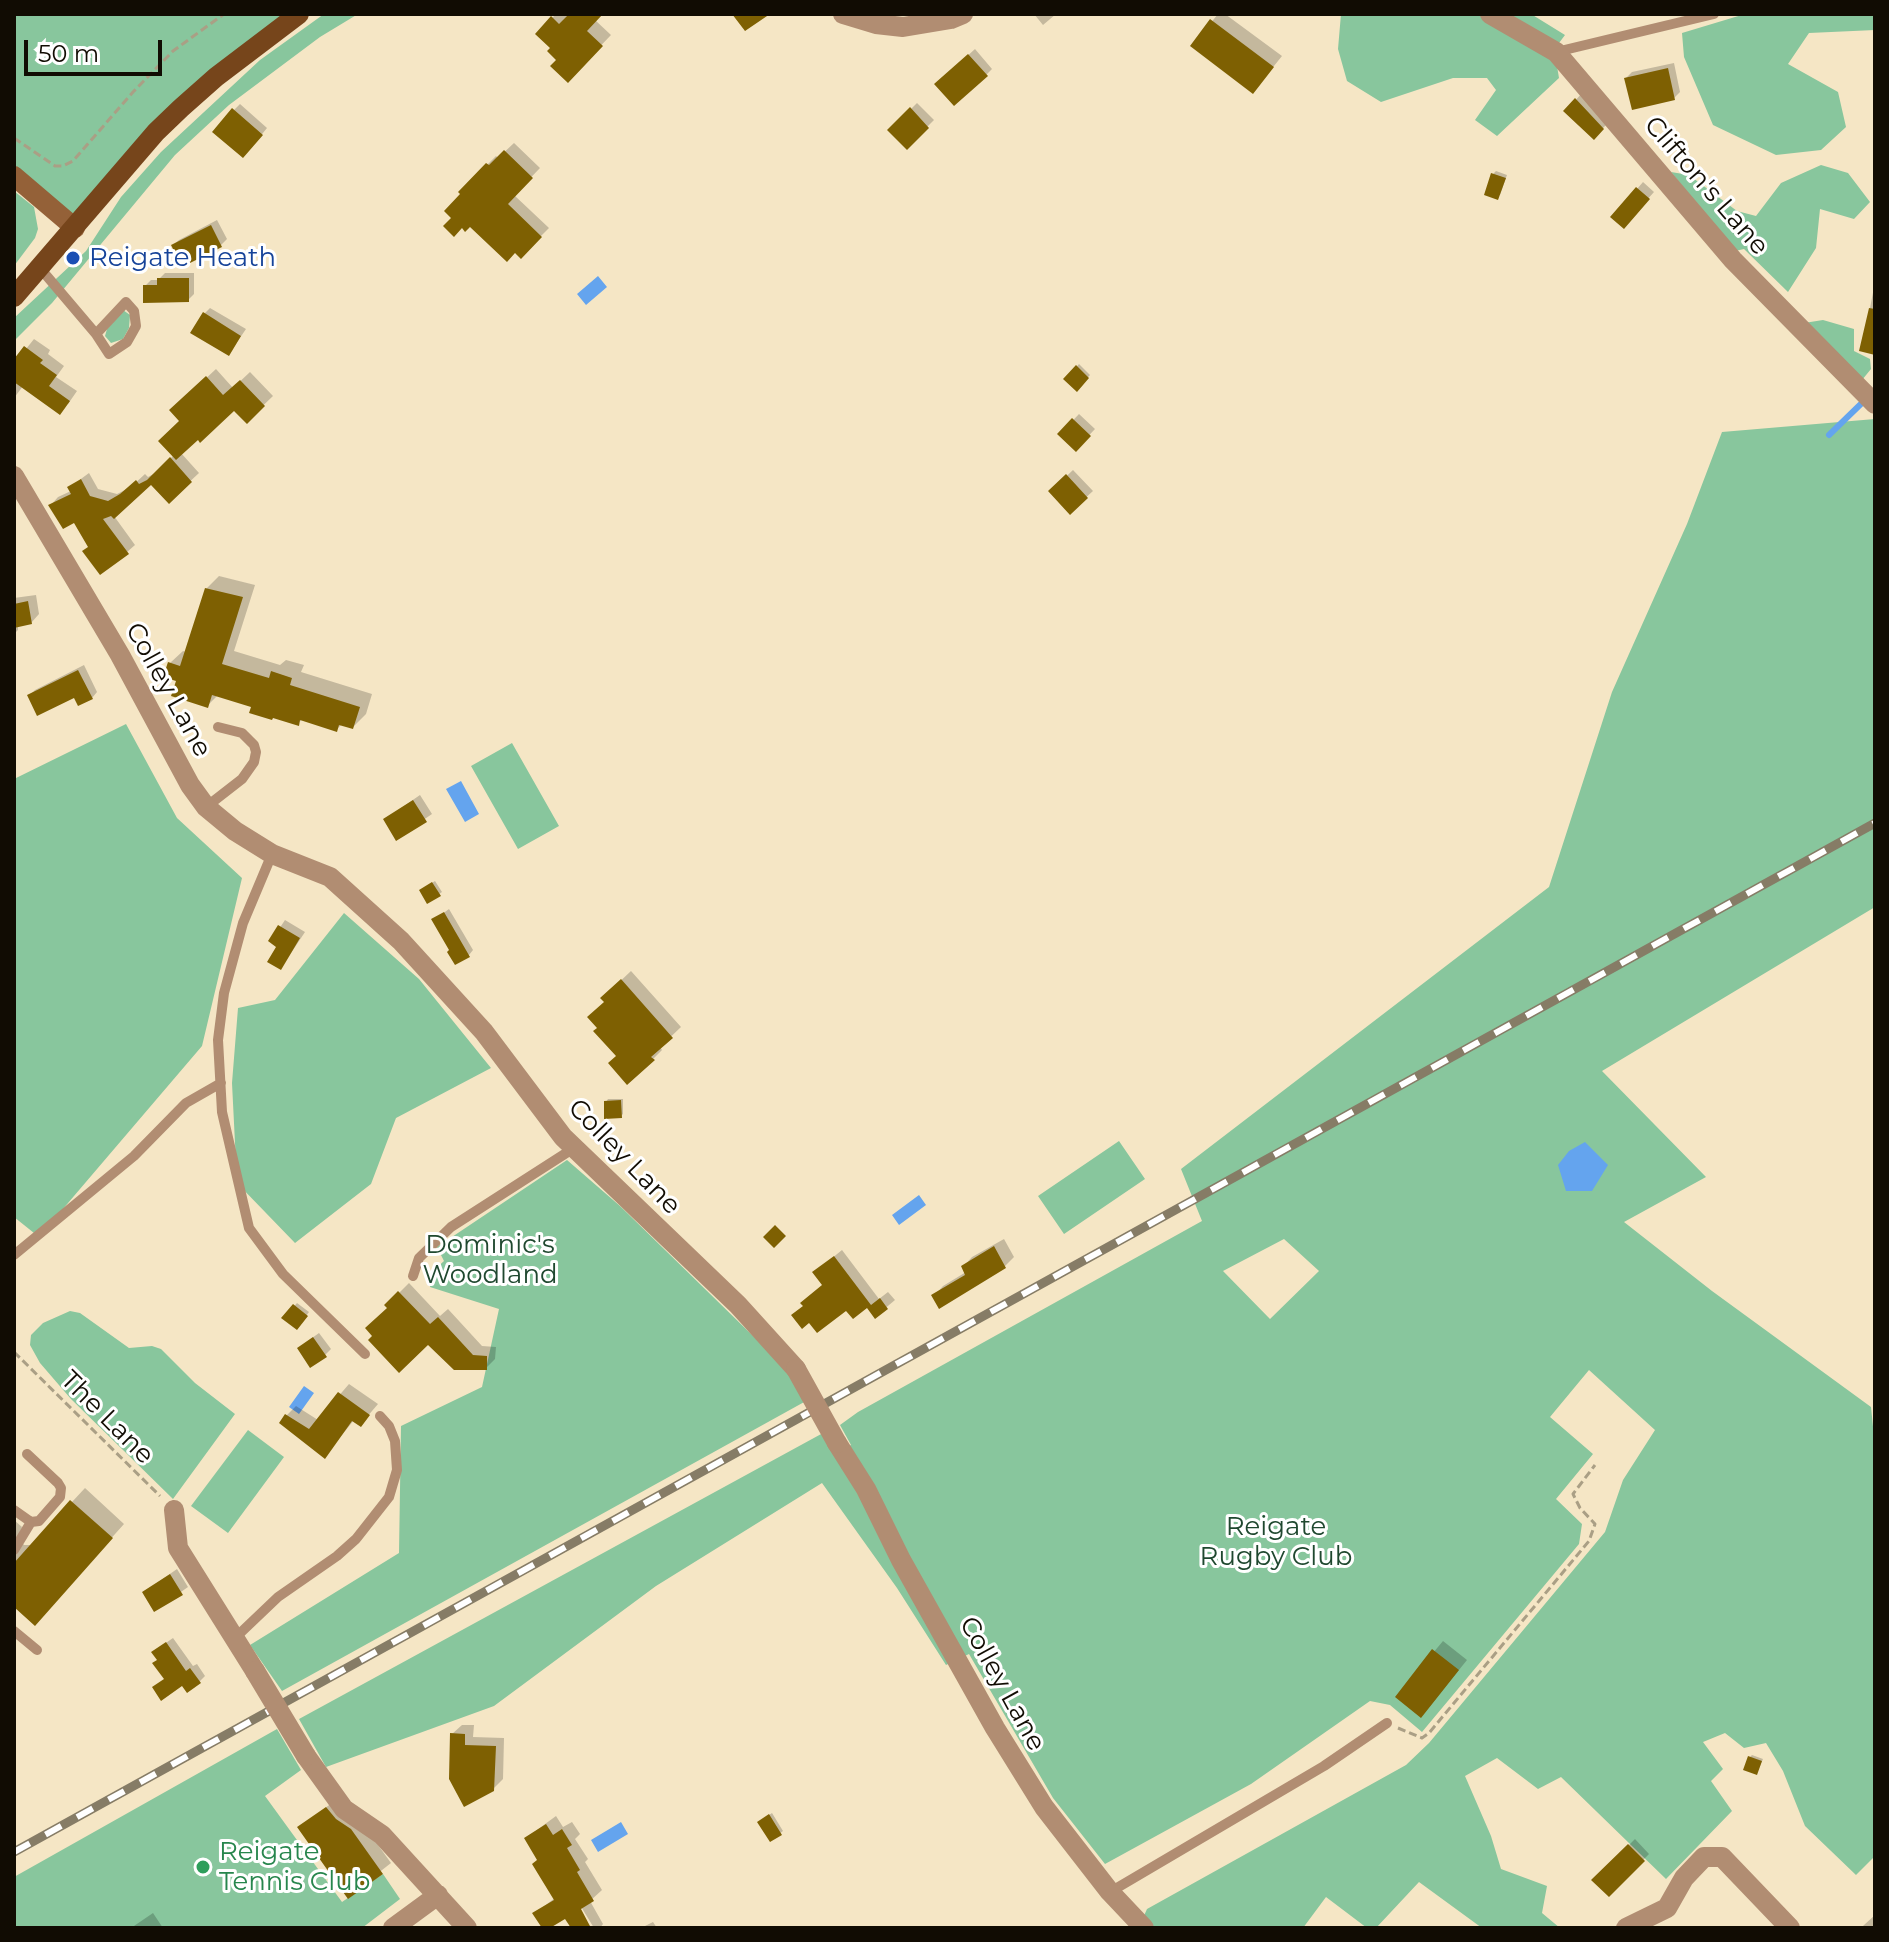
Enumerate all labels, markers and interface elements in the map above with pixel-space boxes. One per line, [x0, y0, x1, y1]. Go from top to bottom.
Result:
scale bar [28, 24, 166, 74]
text: 50 m [38, 39, 99, 68]
street label: Clifton's Lane [1637, 110, 1775, 262]
place label: Reigate Heath [89, 242, 276, 274]
marker: Reigate Heath [64, 249, 82, 267]
street label: Colley Lane [118, 617, 218, 763]
street label: Colley Lane [561, 1093, 687, 1221]
park label: Dominic's Woodland [422, 1229, 558, 1290]
street label: The Lane [54, 1365, 160, 1471]
park label: Reigate Rugby Club [1200, 1511, 1352, 1572]
street label: Colley Lane [952, 1611, 1052, 1757]
place label: Reigate Tennis Club [219, 1836, 370, 1898]
marker: Reigate Tennis Club [194, 1858, 212, 1876]

